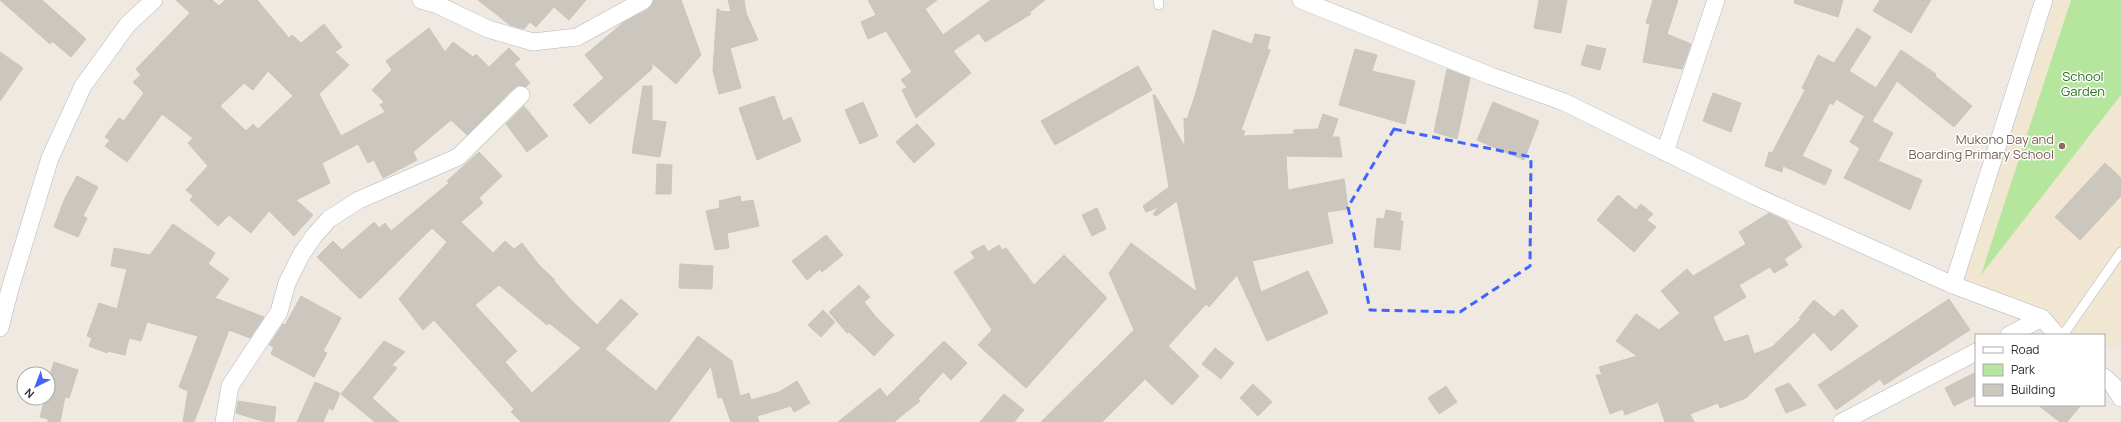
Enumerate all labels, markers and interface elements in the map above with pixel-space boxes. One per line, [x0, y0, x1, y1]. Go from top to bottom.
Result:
park label: School Garden [2061, 67, 2105, 100]
place label: Mukono Day and Boarding Primary School [1909, 130, 2054, 163]
marker: Mukono Day and Boarding Primary School [2057, 141, 2067, 151]
legend [1975, 334, 2105, 406]
text: Road [2011, 341, 2039, 358]
text: Park [2011, 361, 2036, 378]
north arrow [16, 366, 56, 406]
text: Building [2011, 381, 2055, 398]
text: N [21, 386, 37, 402]

